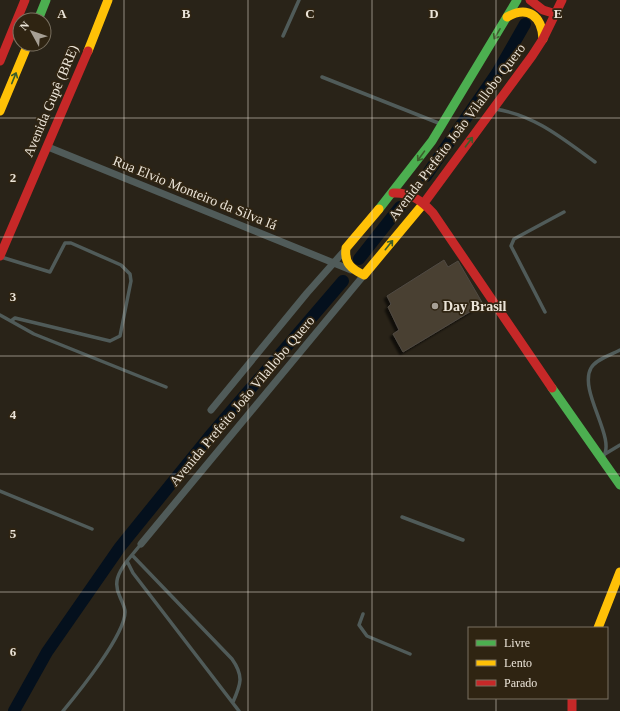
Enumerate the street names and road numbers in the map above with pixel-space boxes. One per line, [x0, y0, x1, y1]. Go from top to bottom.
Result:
street label: Avenida Prefeito João Vilallobo Quero [386, 41, 528, 223]
street label: Avenida Gupê (BRE) [21, 42, 82, 160]
street label: Rua Elvio Monteiro da Silva Iá [111, 153, 280, 233]
street label: Avenida Prefeito João Vilallobo Quero [166, 313, 318, 489]

